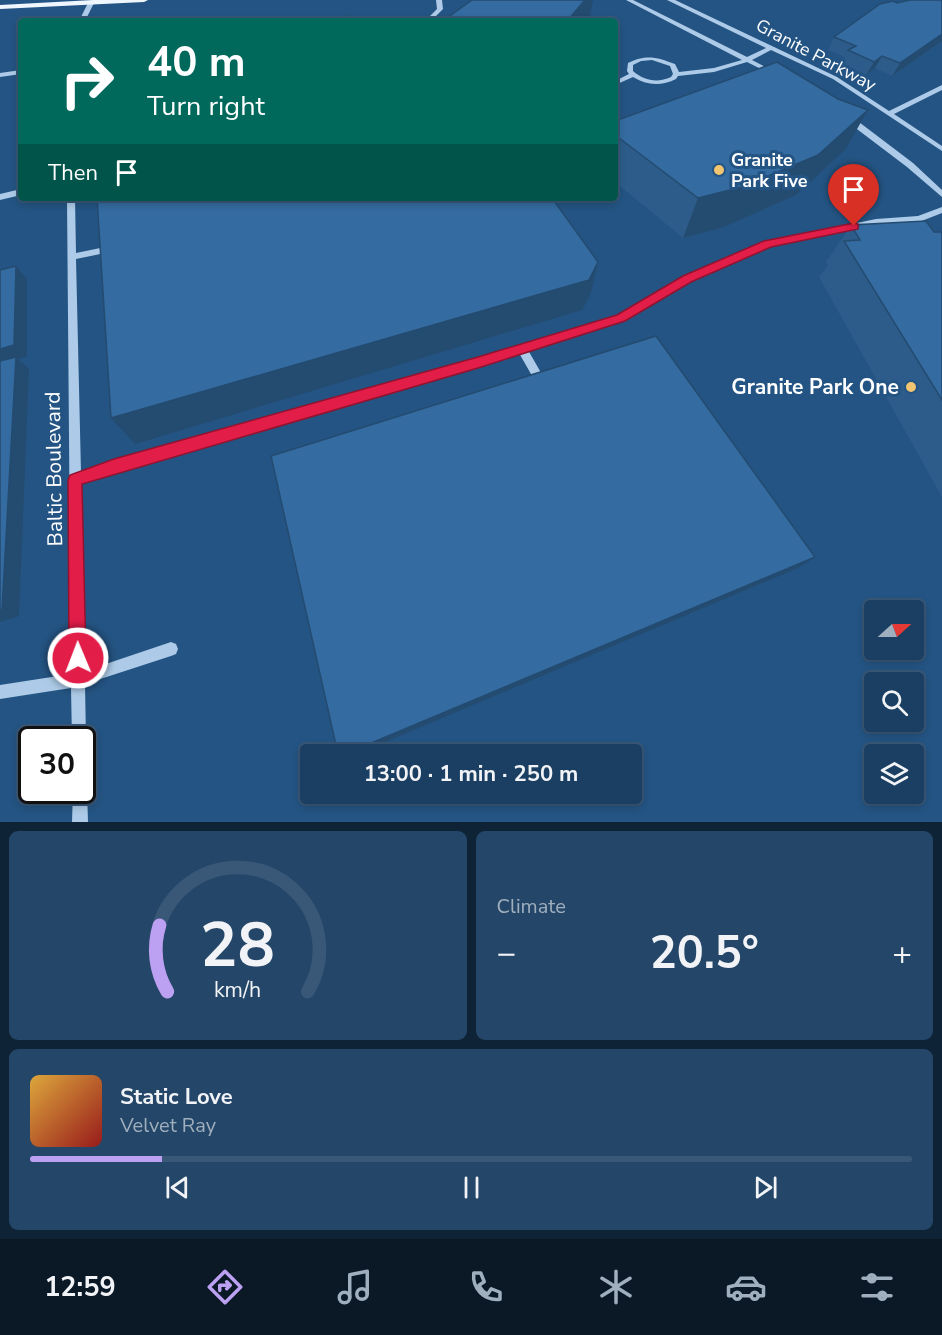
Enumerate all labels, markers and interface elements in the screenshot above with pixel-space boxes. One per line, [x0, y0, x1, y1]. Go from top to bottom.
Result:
street label: Granite Parkway [752, 13, 881, 97]
text: 40 m [147, 34, 246, 91]
icon: right [48, 42, 126, 120]
text: Turn right [147, 88, 265, 125]
place label: Granite Park Five [731, 148, 808, 193]
icon: arrive [110, 156, 143, 189]
text: Then [48, 158, 98, 188]
marker: Granite Park Five [712, 163, 726, 177]
pin [828, 164, 879, 226]
icon: arrive [837, 173, 870, 206]
place label: Granite Park One [731, 373, 899, 401]
marker: Granite Park One [904, 380, 918, 394]
street label: Baltic Boulevard [39, 391, 69, 547]
north arrow [864, 600, 924, 660]
map controls [864, 600, 924, 804]
position arrow [46, 626, 110, 690]
button: search [864, 672, 924, 732]
speed limit sign: 30 [18, 726, 96, 804]
button: layers [864, 744, 924, 804]
text: 13:00 · 1 min · 250 m [364, 759, 578, 789]
text: Climate [497, 893, 566, 920]
text: 28 [200, 903, 275, 988]
text: 20.5° [650, 923, 759, 984]
text: − [497, 931, 516, 976]
text: + [892, 931, 912, 976]
text: km/h [214, 976, 261, 1006]
text: Static Love [120, 1082, 233, 1112]
text: Velvet Ray [120, 1112, 216, 1139]
icon: previous [161, 1171, 194, 1204]
icon: pause [455, 1171, 488, 1204]
icon: next [749, 1171, 782, 1204]
icon: directions [204, 1266, 246, 1308]
icon: music [334, 1266, 376, 1308]
icon: phone [465, 1266, 507, 1308]
icon: climate [595, 1266, 637, 1308]
icon: car [725, 1266, 767, 1308]
icon: filters [856, 1266, 898, 1308]
text: 12:59 [44, 1269, 116, 1306]

